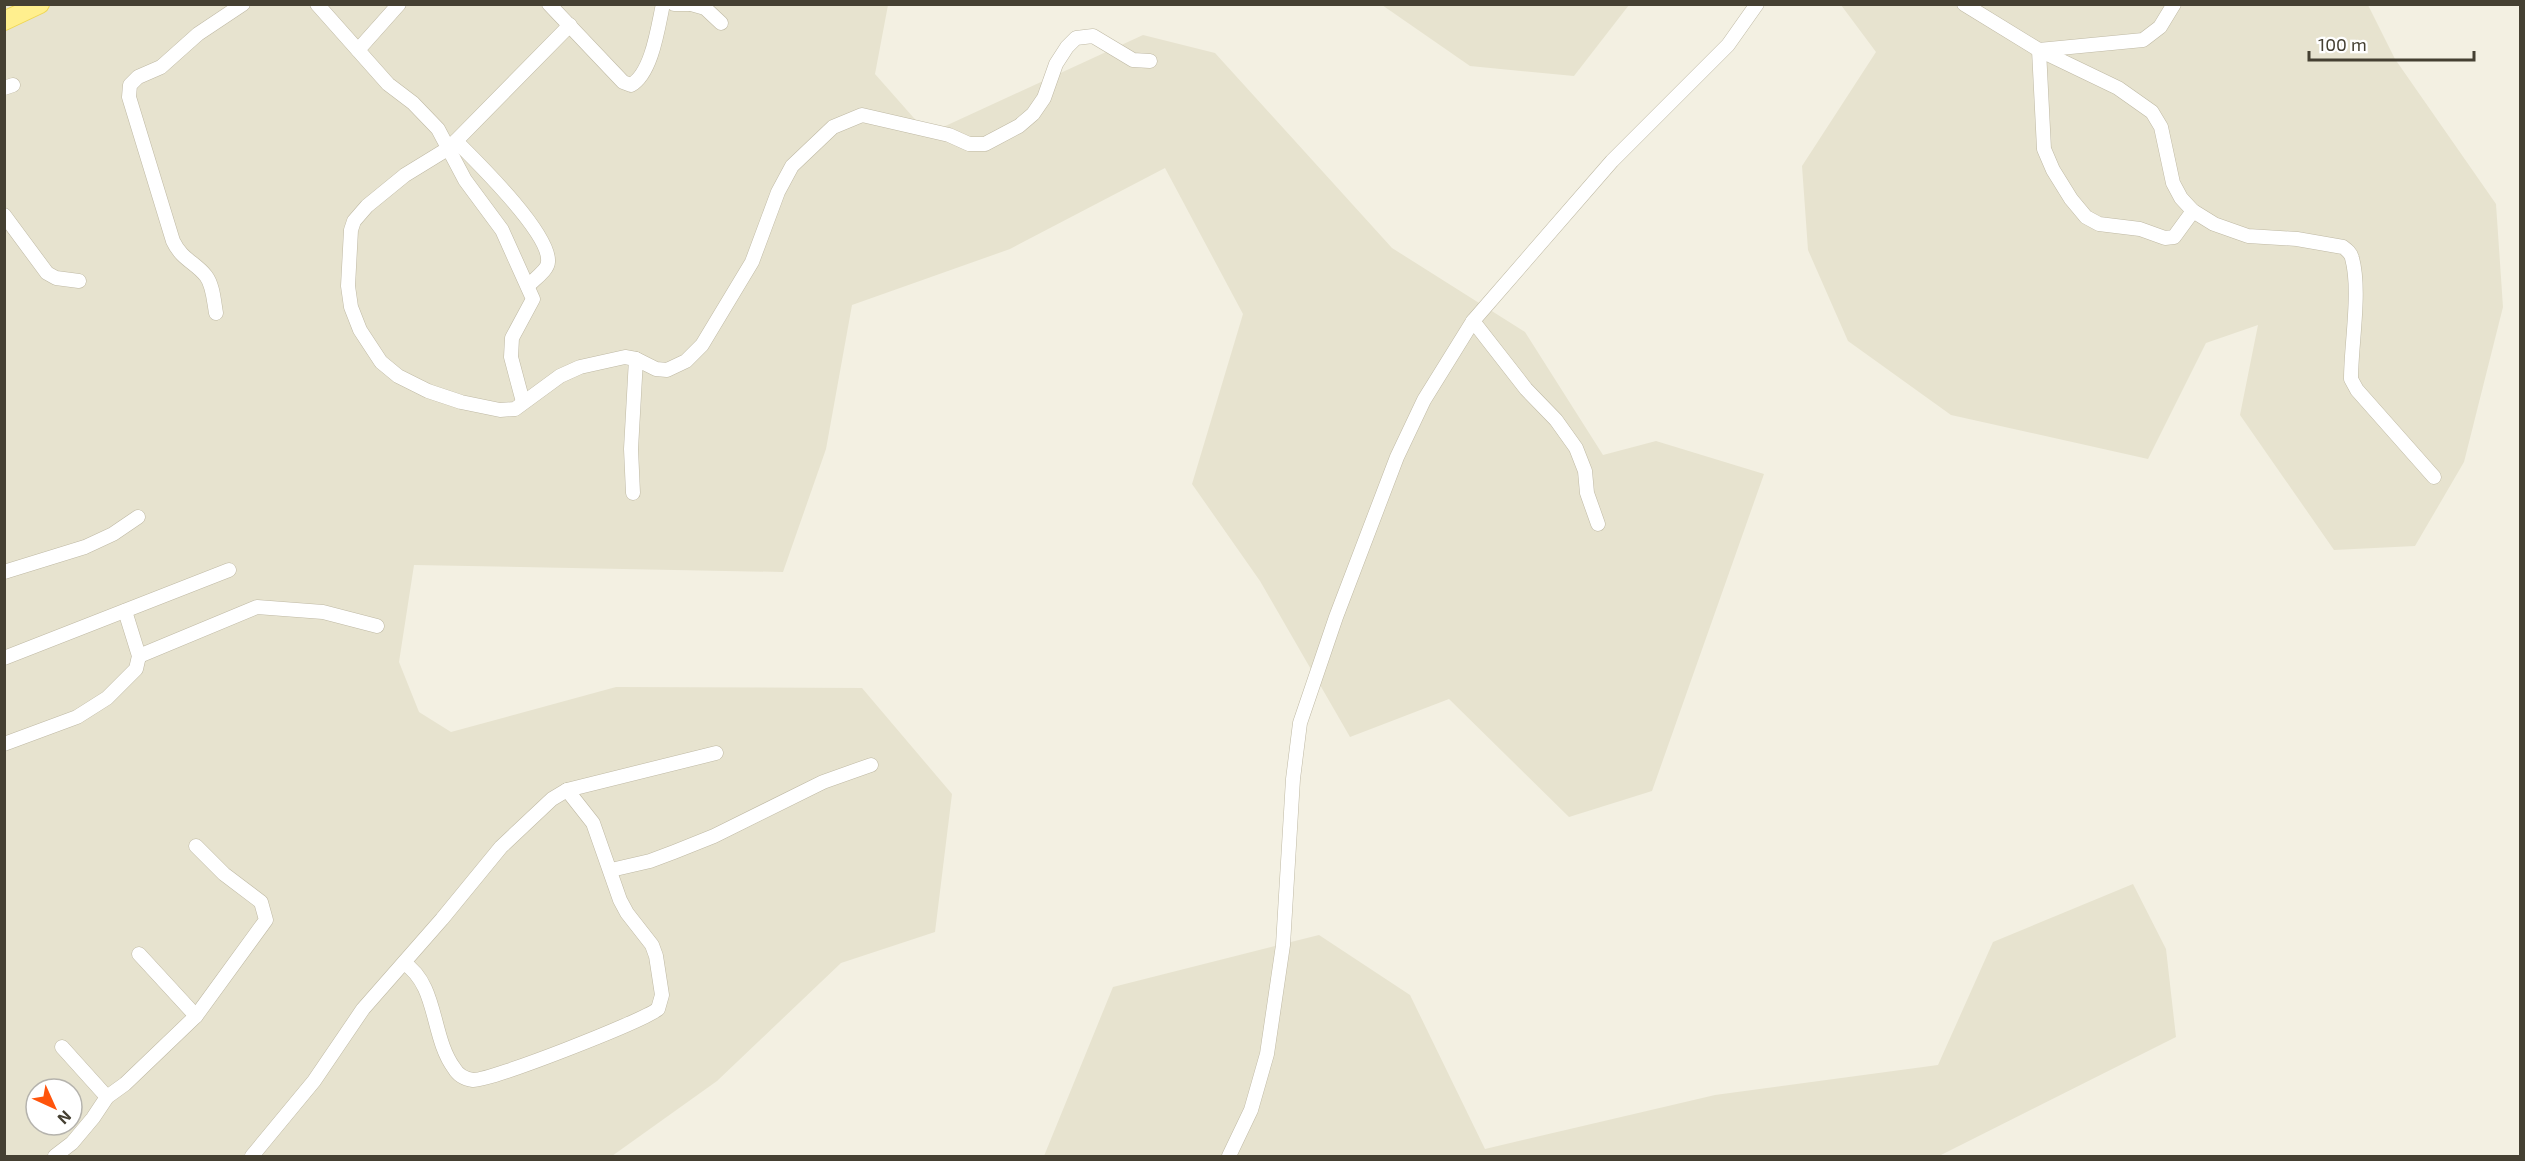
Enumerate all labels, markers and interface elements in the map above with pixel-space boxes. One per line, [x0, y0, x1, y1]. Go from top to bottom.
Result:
scale bar [2309, 24, 2474, 62]
text: 100 m [2318, 33, 2367, 55]
north arrow [24, 1077, 84, 1137]
text: N [54, 1107, 76, 1129]

